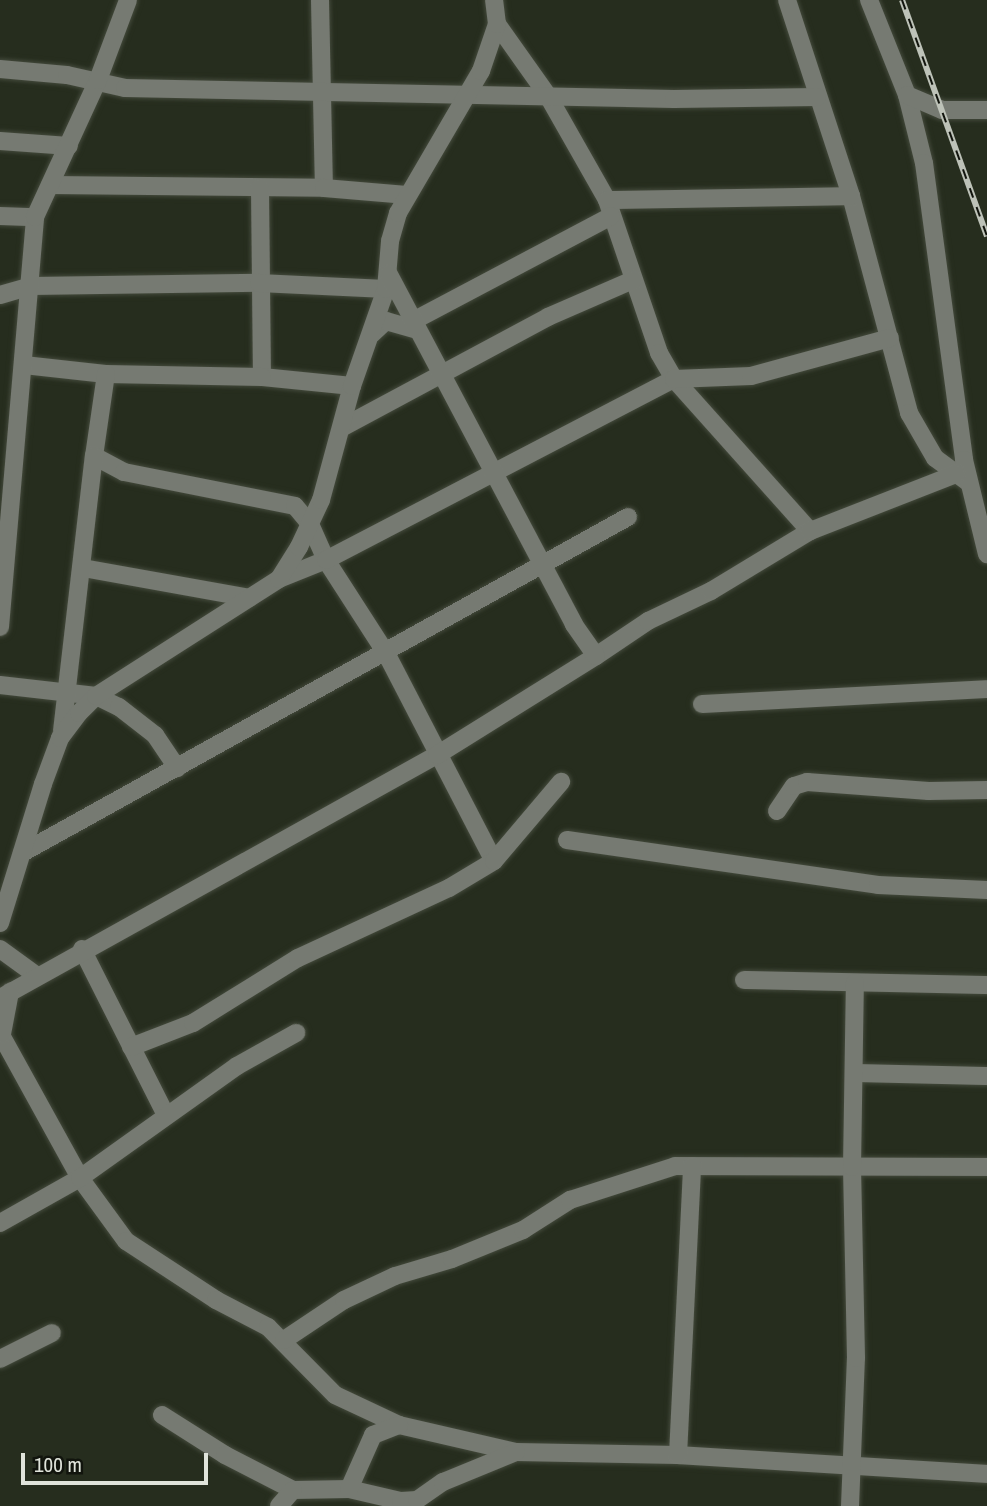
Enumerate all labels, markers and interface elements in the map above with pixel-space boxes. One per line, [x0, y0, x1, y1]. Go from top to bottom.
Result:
scale bar [24, 1440, 212, 1484]
text: 100 m [34, 1450, 82, 1479]

